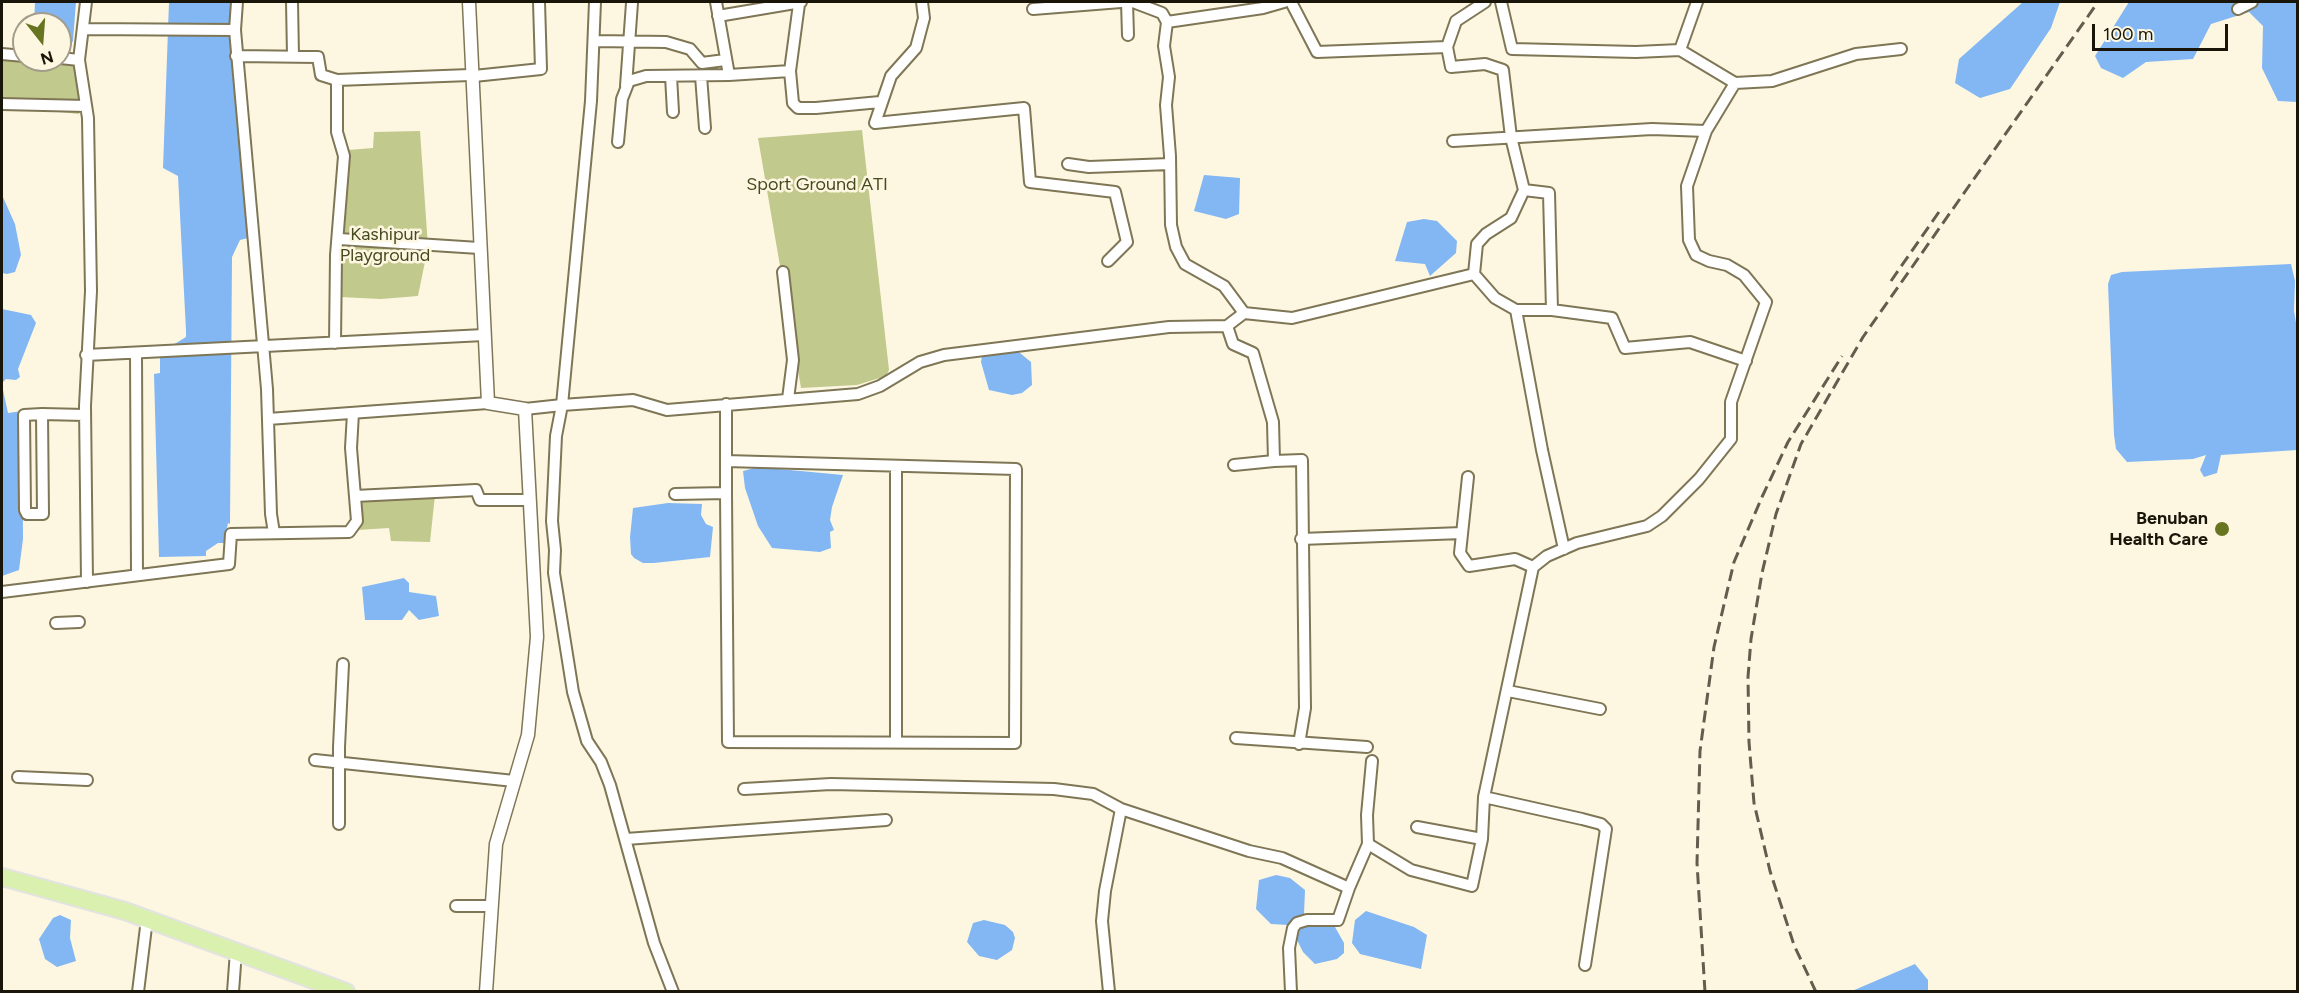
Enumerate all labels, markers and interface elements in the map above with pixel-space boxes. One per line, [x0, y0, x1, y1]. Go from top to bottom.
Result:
north arrow [12, 12, 72, 72]
scale bar [2095, 12, 2232, 50]
text: 100 m [2103, 23, 2153, 45]
text: N [38, 47, 56, 69]
park label: Sport Ground ATI [746, 174, 888, 196]
park label: Kashipur Playground [340, 224, 430, 266]
place label: Benuban Health Care [2109, 508, 2208, 550]
marker: Benuban Health Care [2213, 520, 2231, 538]

